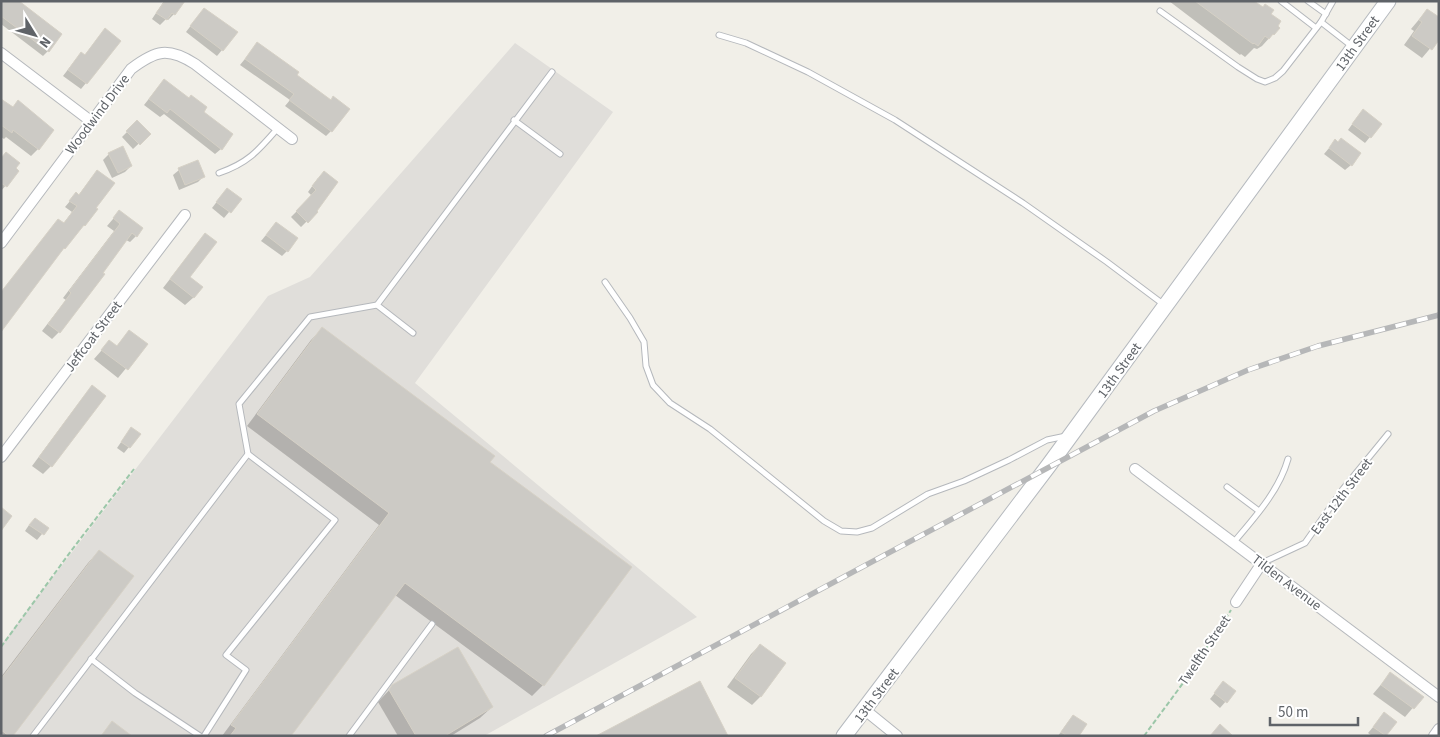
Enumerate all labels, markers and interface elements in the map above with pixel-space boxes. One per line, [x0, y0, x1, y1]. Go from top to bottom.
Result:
north arrow [10, 10, 60, 60]
street label: 13th Street [1331, 12, 1385, 75]
text: N [34, 32, 55, 52]
street label: Woodwind Drive [61, 70, 135, 159]
street label: Jeffcoat Street [60, 297, 127, 376]
street label: 13th Street [1093, 339, 1147, 402]
street label: East 12th Street [1306, 454, 1378, 539]
street label: Tilden Avenue [1247, 550, 1326, 616]
street label: Twelfth Street [1174, 611, 1236, 690]
street label: 13th Street [850, 664, 904, 727]
scale bar [1270, 694, 1358, 726]
text: 50 m [1278, 702, 1308, 723]

